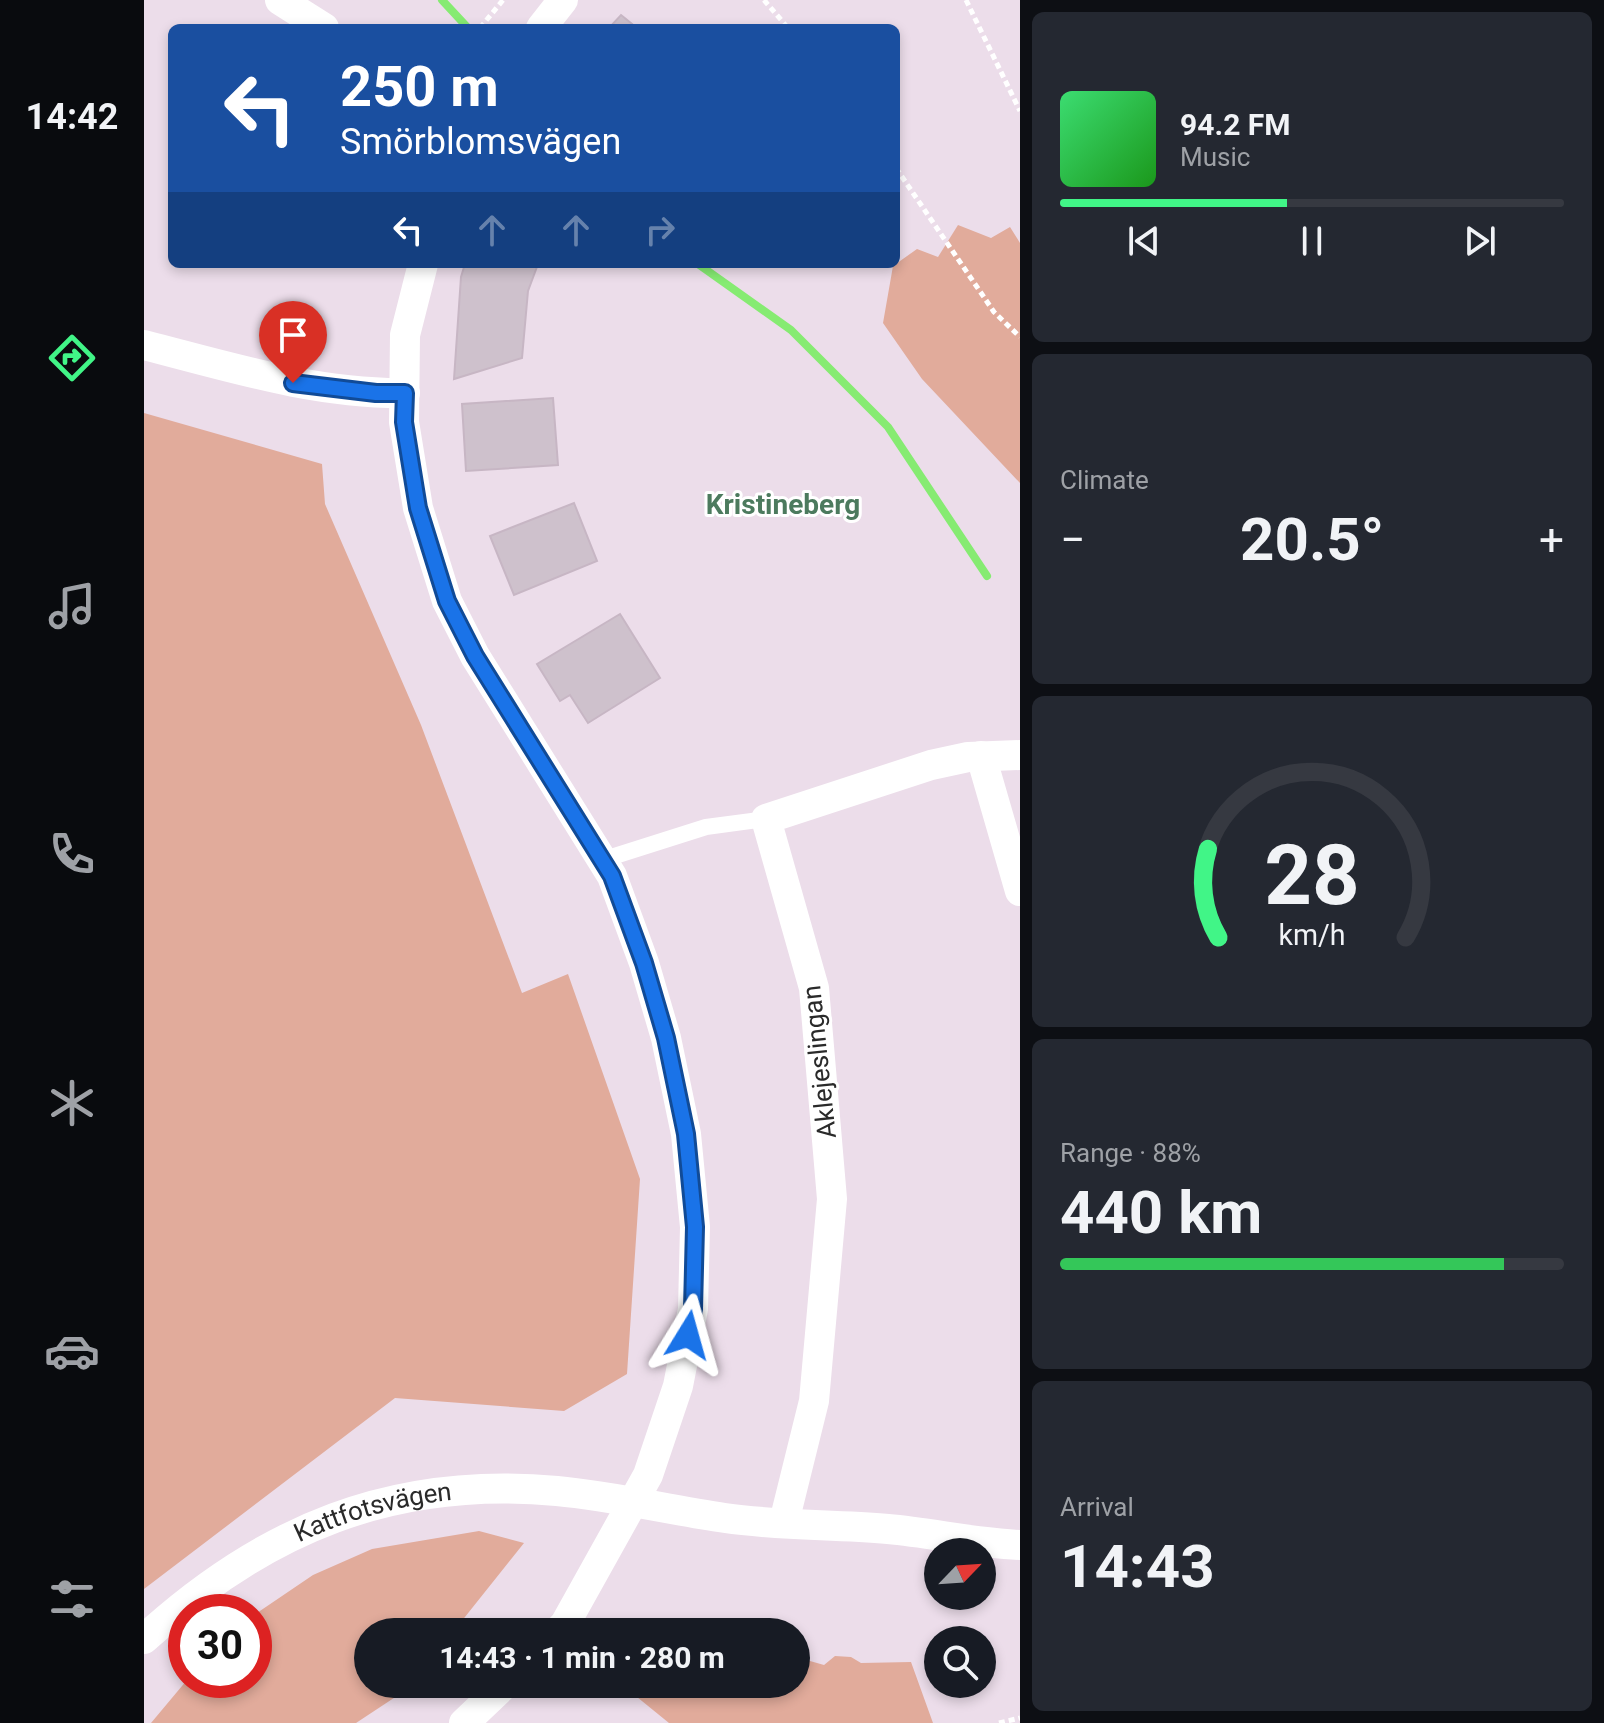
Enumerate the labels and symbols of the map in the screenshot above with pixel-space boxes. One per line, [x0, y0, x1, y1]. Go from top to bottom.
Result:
pin [259, 301, 327, 383]
district label: Kristineberg [706, 488, 860, 521]
street label: Aklejeslingan [796, 984, 842, 1140]
position arrow [646, 1293, 730, 1377]
street label: Kattfotsvägen [289, 1476, 453, 1548]
north arrow [924, 1538, 996, 1610]
speed limit sign: 30 [168, 1594, 272, 1698]

